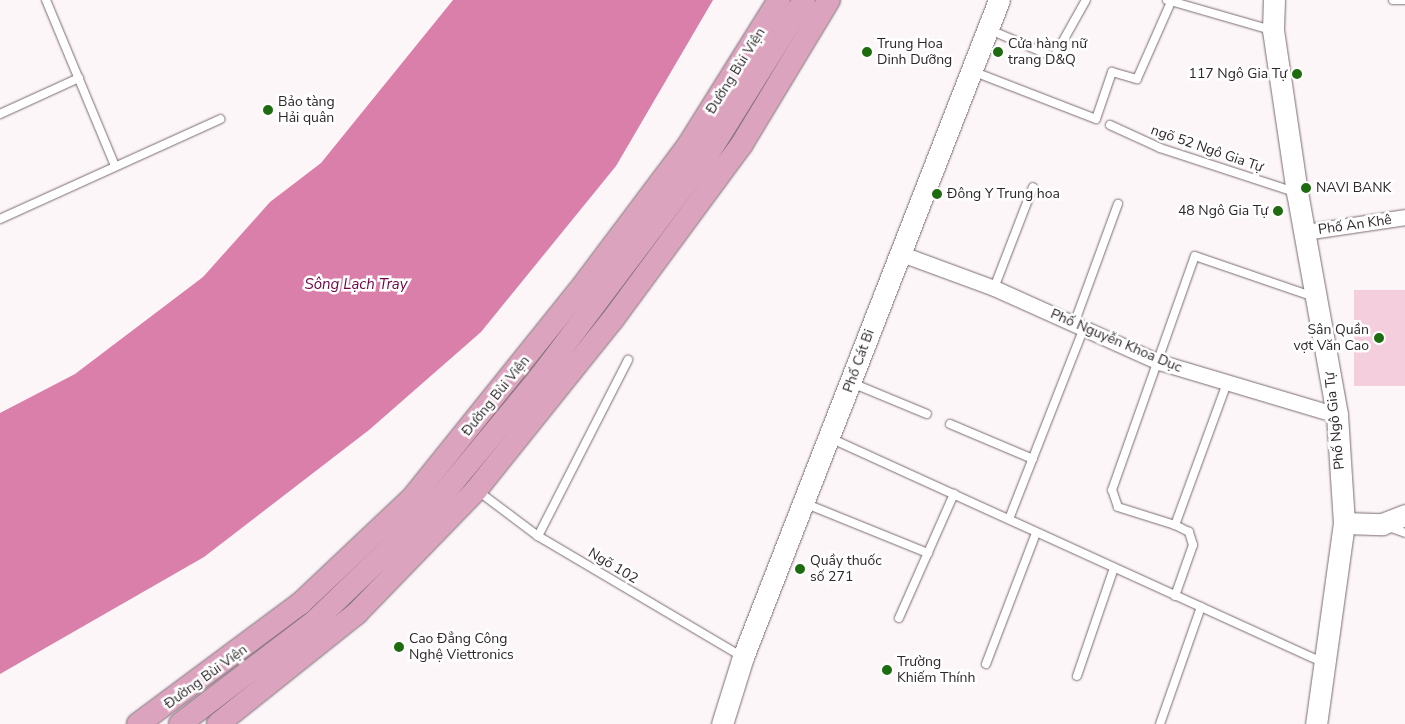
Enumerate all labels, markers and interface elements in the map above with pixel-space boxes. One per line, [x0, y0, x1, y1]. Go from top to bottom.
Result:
street label: Đường Bùi Viện [703, 25, 769, 117]
place label: Trung Hoa Dinh Dưỡng [877, 36, 952, 68]
place label: Cửa hàng nữ trang D&Q [1008, 36, 1087, 68]
marker: Trung Hoa Dinh Dưỡng [861, 46, 873, 58]
marker: Cửa hàng nữ trang D&Q [992, 46, 1004, 58]
place label: 117 Ngô Gia Tự [1189, 66, 1287, 82]
marker: 117 Ngô Gia Tự [1291, 68, 1303, 80]
place label: Bảo tàng Hải quân [278, 94, 335, 126]
marker: Bảo tàng Hải quân [262, 104, 274, 116]
street label: ngõ 52 Ngô Gia Tự [1149, 122, 1265, 176]
place label: NAVI BANK [1316, 180, 1391, 196]
marker: NAVI BANK [1300, 182, 1312, 194]
place label: Đông Y Trung hoa [947, 186, 1060, 202]
marker: Đông Y Trung hoa [931, 188, 943, 200]
place label: 48 Ngô Gia Tự [1178, 203, 1268, 219]
marker: 48 Ngô Gia Tự [1272, 205, 1284, 217]
street label: Phố An Khê [1317, 212, 1393, 238]
water label: Sông Lạch Tray [305, 276, 407, 294]
street label: Phố Nguyễn Khoa Dục [1048, 306, 1184, 376]
place label: Sân Quần vợt Văn Cao [1293, 322, 1369, 354]
street label: Phố Cát Bi [840, 327, 878, 395]
marker: Sân Quần vợt Văn Cao [1373, 332, 1385, 344]
street label: Đường Bùi Viện [459, 353, 533, 439]
street label: Phố Ngô Gia Tự [1322, 371, 1348, 471]
street label: Ngõ 102 [585, 545, 641, 587]
place label: Quầy thuốc số 271 [810, 553, 882, 586]
marker: Quầy thuốc số 271 [794, 563, 806, 575]
place label: Cao Đẳng Công Nghệ Viettronics [409, 631, 514, 664]
street label: Đường Bùi Viện [161, 641, 251, 713]
marker: Cao Đẳng Công Nghệ Viettronics [393, 641, 405, 653]
place label: Trường Khiếm Thính [897, 654, 976, 686]
marker: Trường Khiếm Thính [881, 664, 893, 676]

